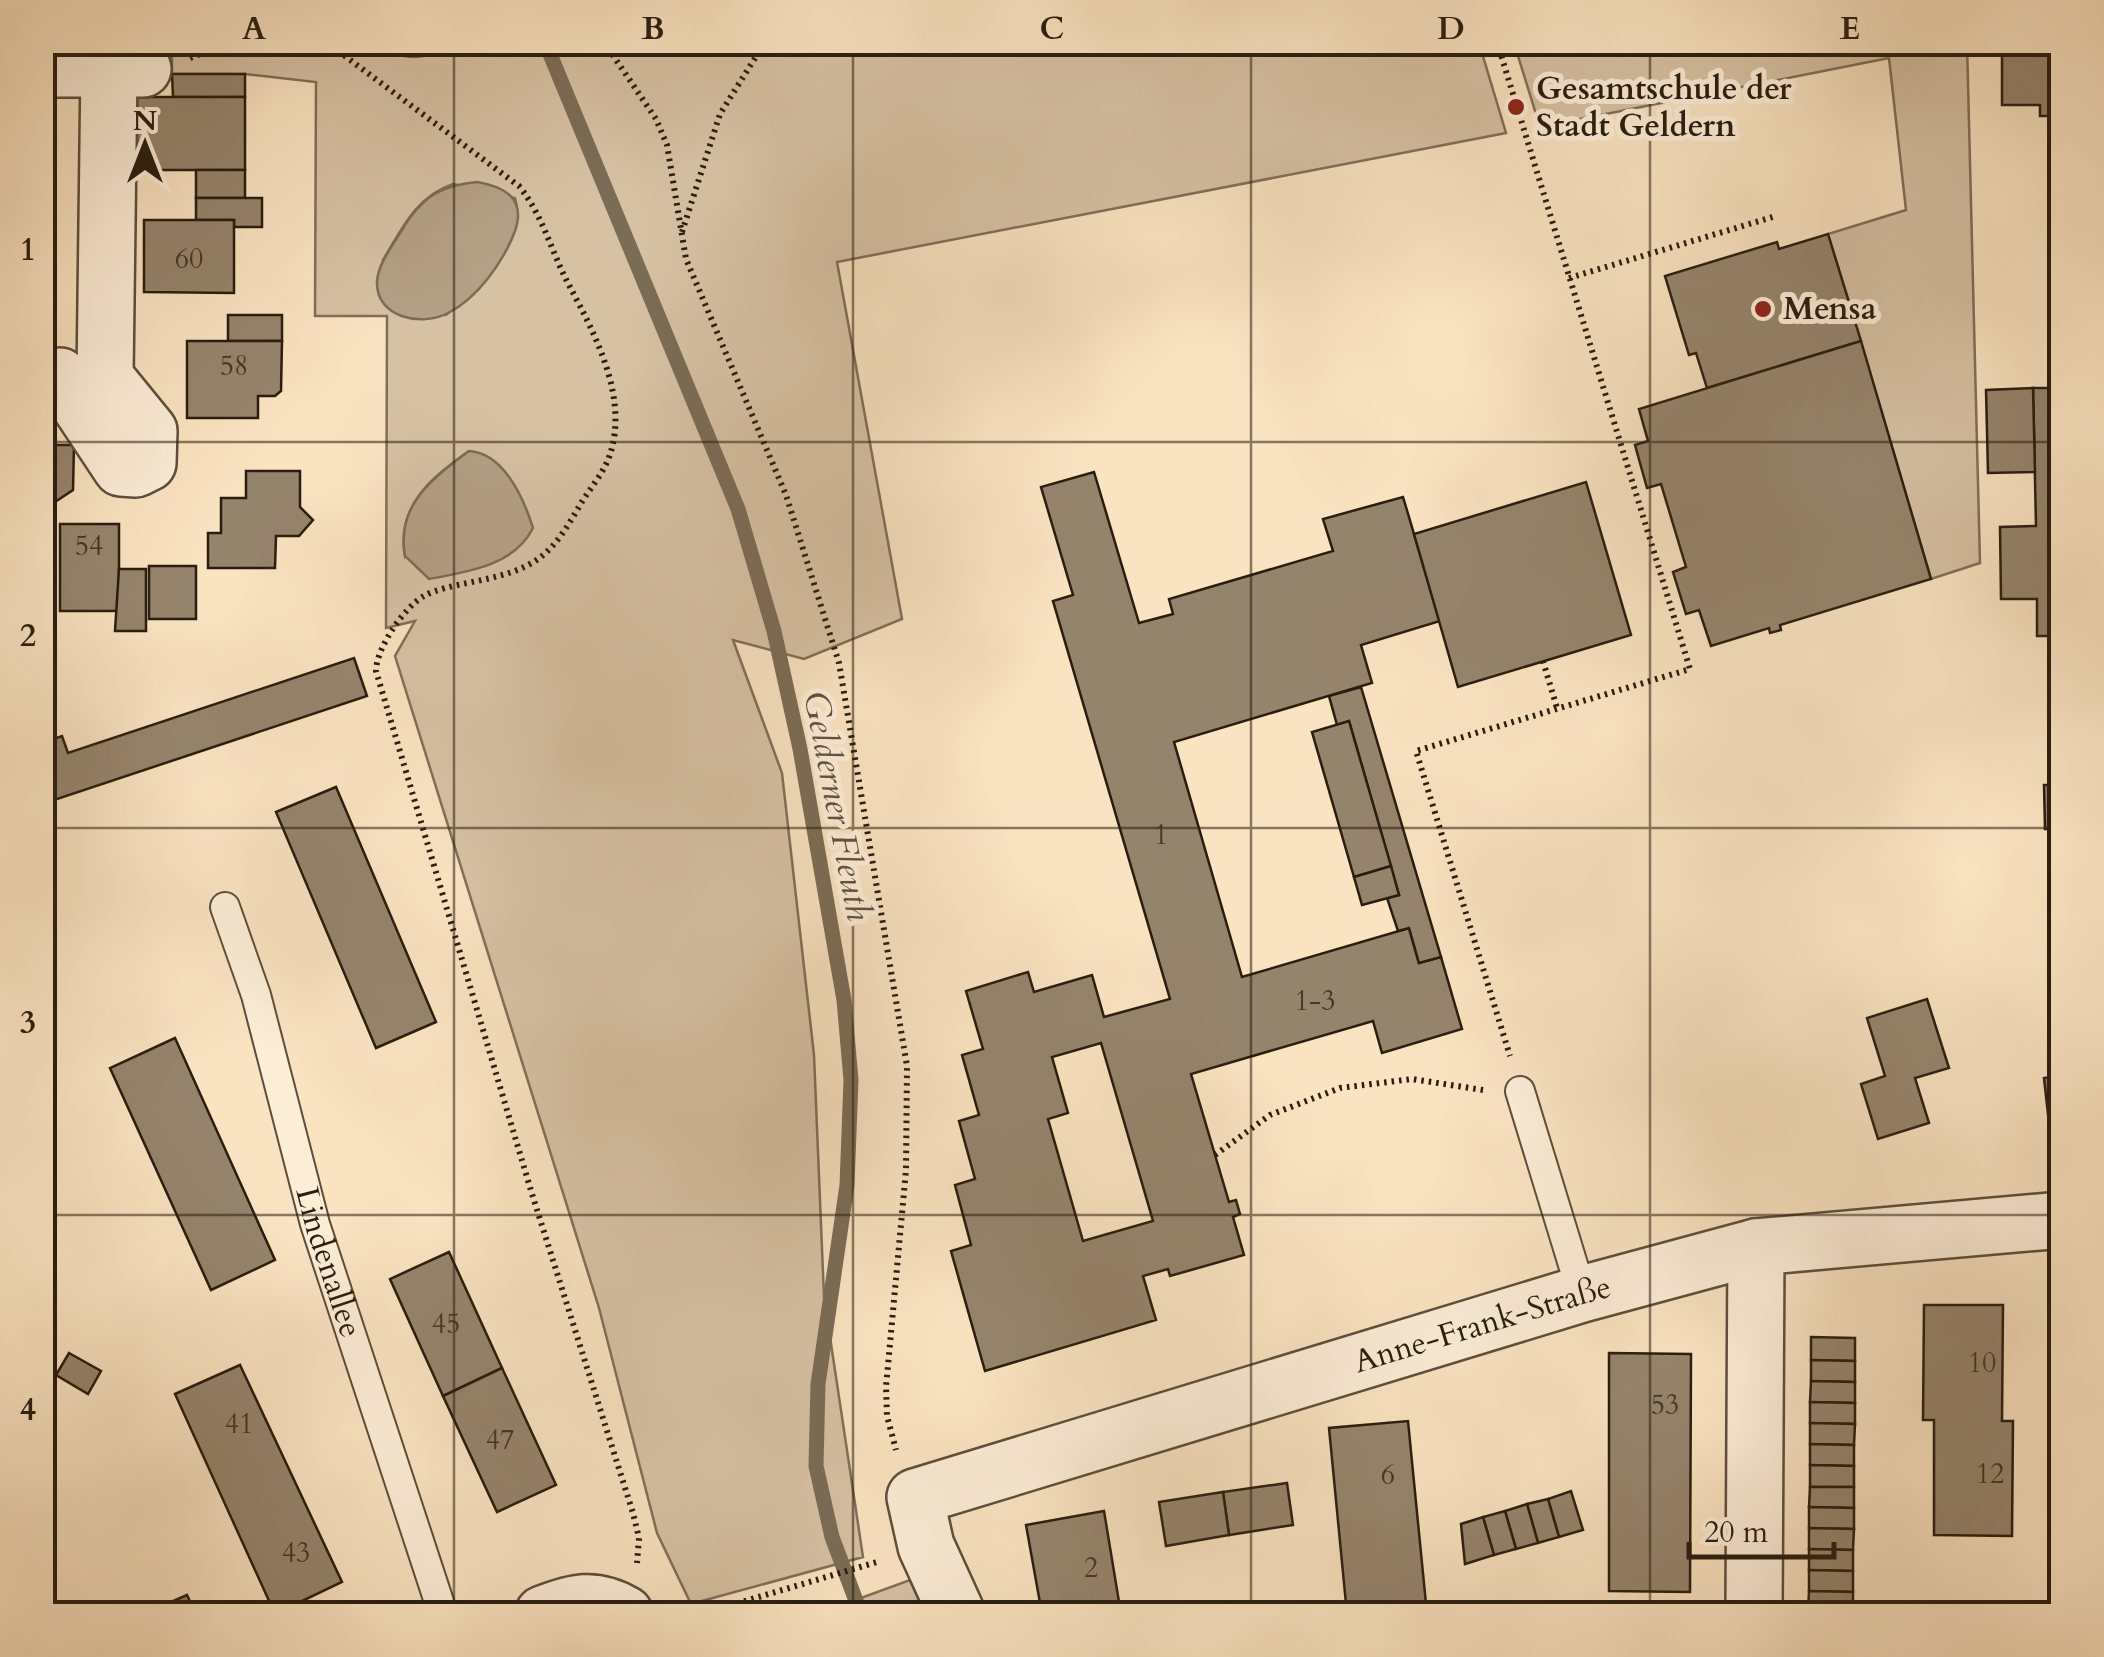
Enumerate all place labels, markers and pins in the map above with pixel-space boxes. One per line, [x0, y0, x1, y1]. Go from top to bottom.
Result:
place label: Gesamtschule der Stadt Geldern [1536, 67, 1792, 148]
marker: Gesamtschule der Stadt Geldern [1505, 96, 1527, 118]
place label: Mensa [1783, 287, 1877, 331]
marker: Mensa [1752, 298, 1774, 320]

